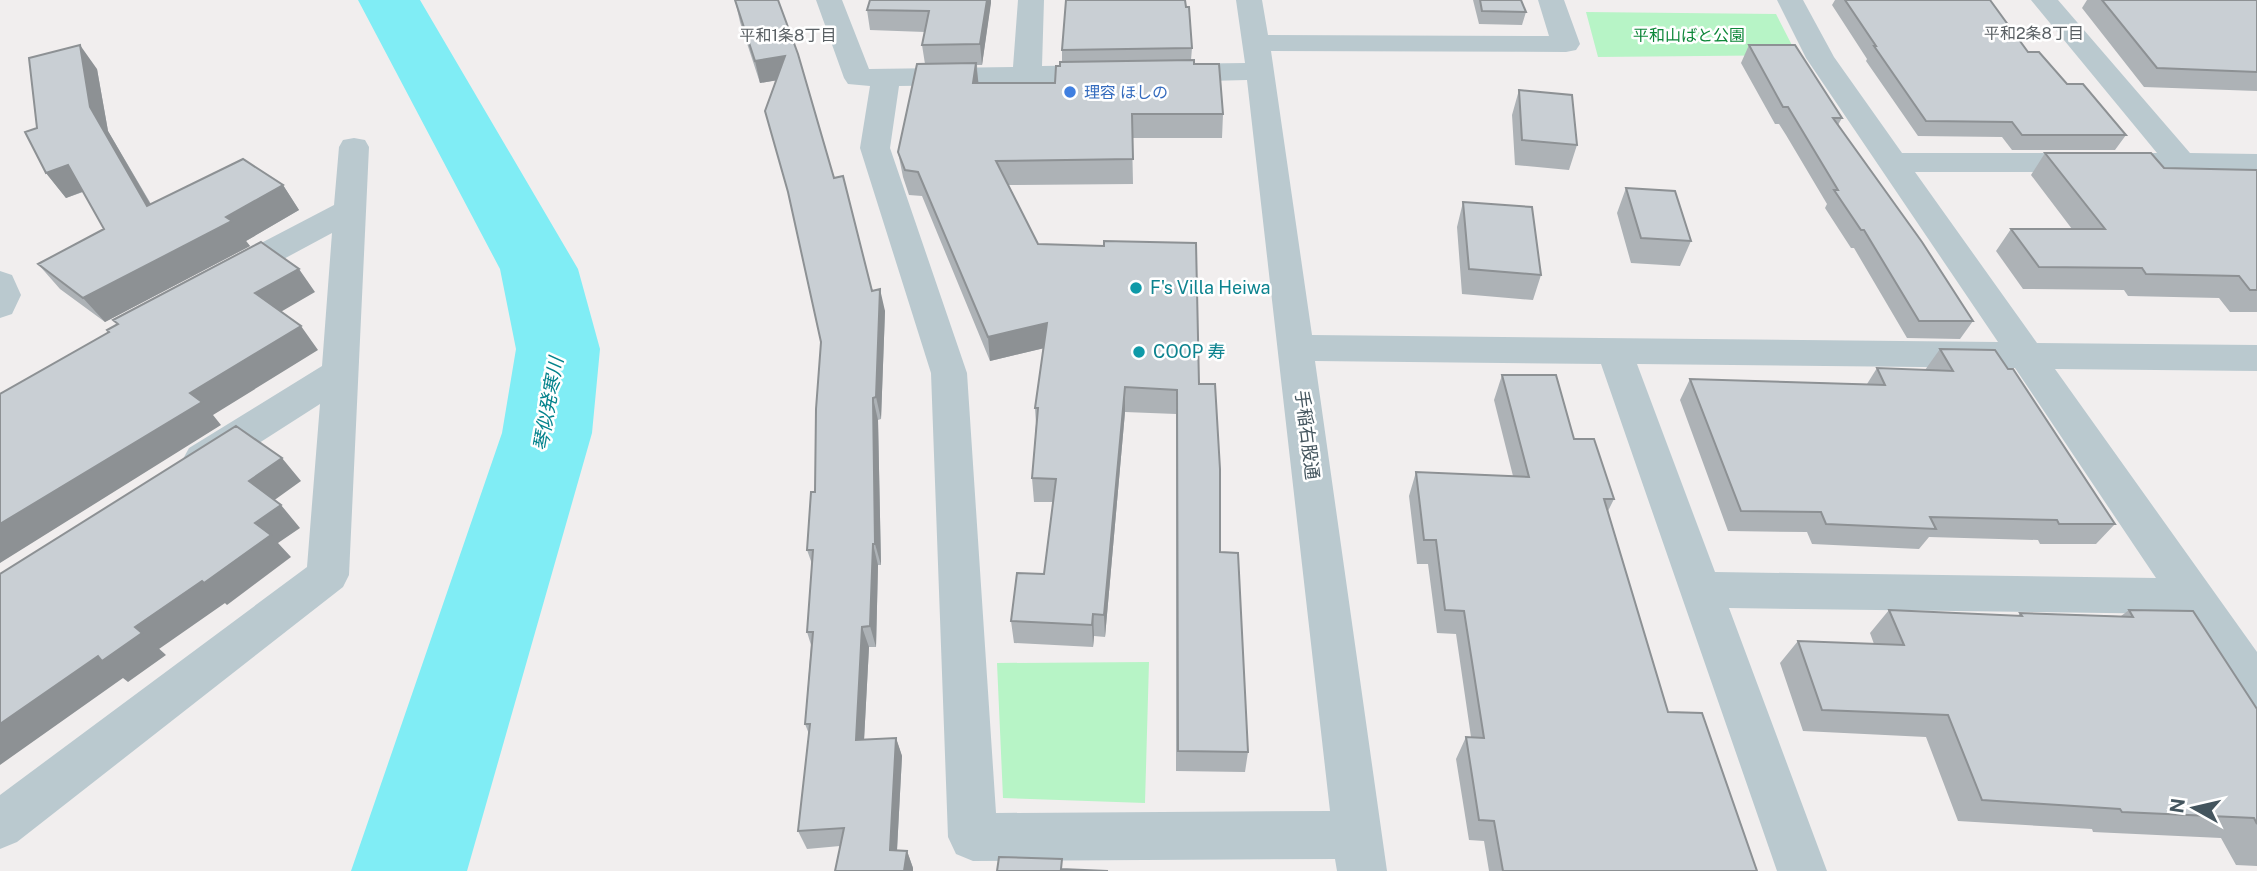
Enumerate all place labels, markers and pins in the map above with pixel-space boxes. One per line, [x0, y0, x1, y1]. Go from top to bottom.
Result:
place label: 理容 ほしの [1084, 83, 1168, 102]
marker: 理容 ほしの [1062, 84, 1078, 100]
place label: F's Villa Heiwa [1150, 277, 1270, 298]
marker: F's Villa Heiwa [1128, 280, 1144, 296]
place label: COOP 寿 [1153, 341, 1226, 362]
marker: COOP 寿 [1131, 344, 1147, 360]

